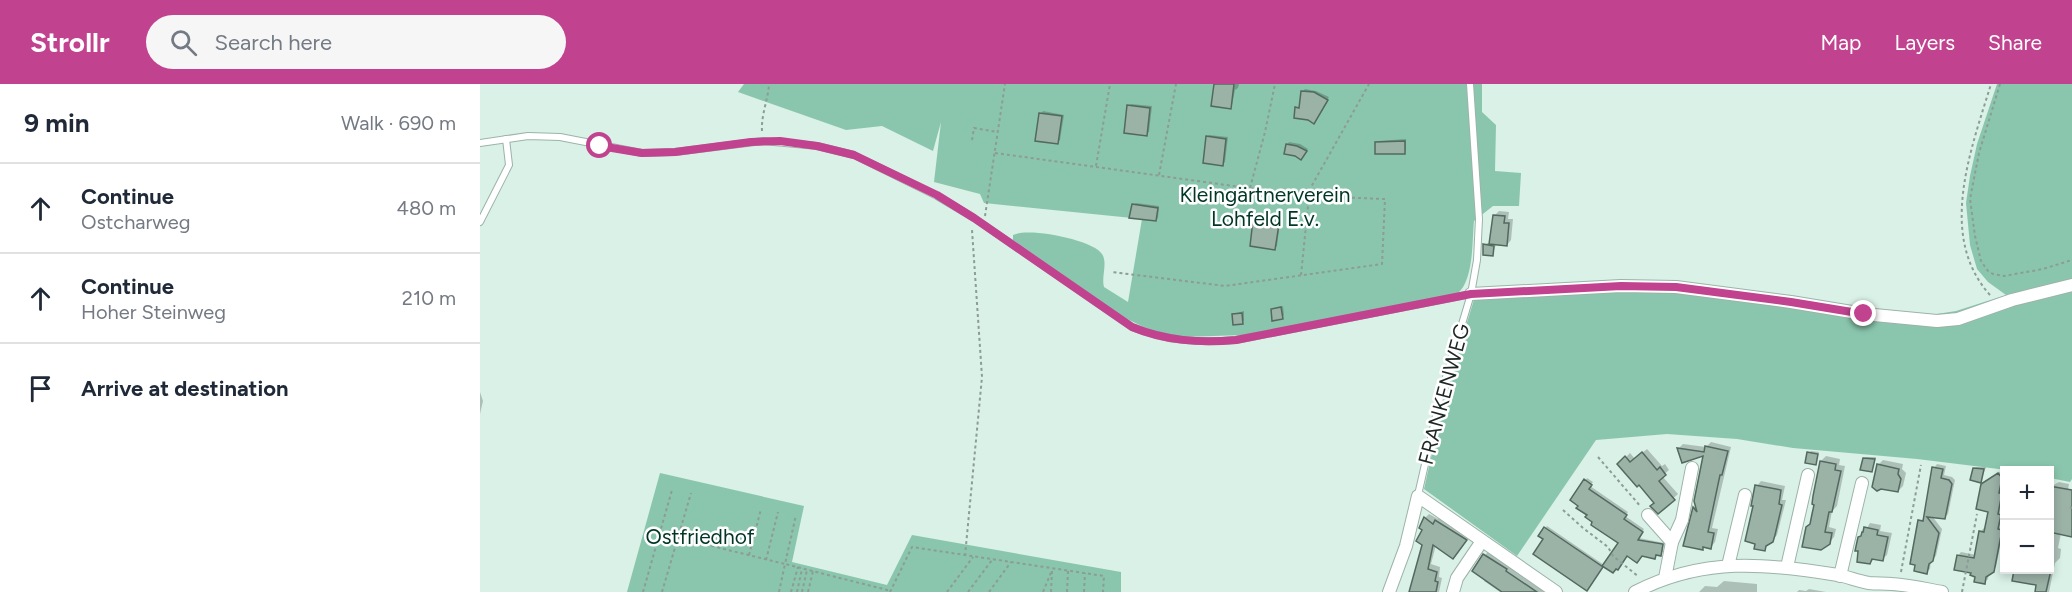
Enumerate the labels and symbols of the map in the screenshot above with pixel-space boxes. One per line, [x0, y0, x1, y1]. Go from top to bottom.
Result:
route start [586, 132, 612, 158]
park label: Kleingärtnerverein Lohfeld E.v. [1179, 182, 1351, 231]
route end [1850, 300, 1876, 326]
street label: FRANKENWEG [1413, 321, 1474, 467]
park label: Ostfriedhof [645, 524, 755, 549]

